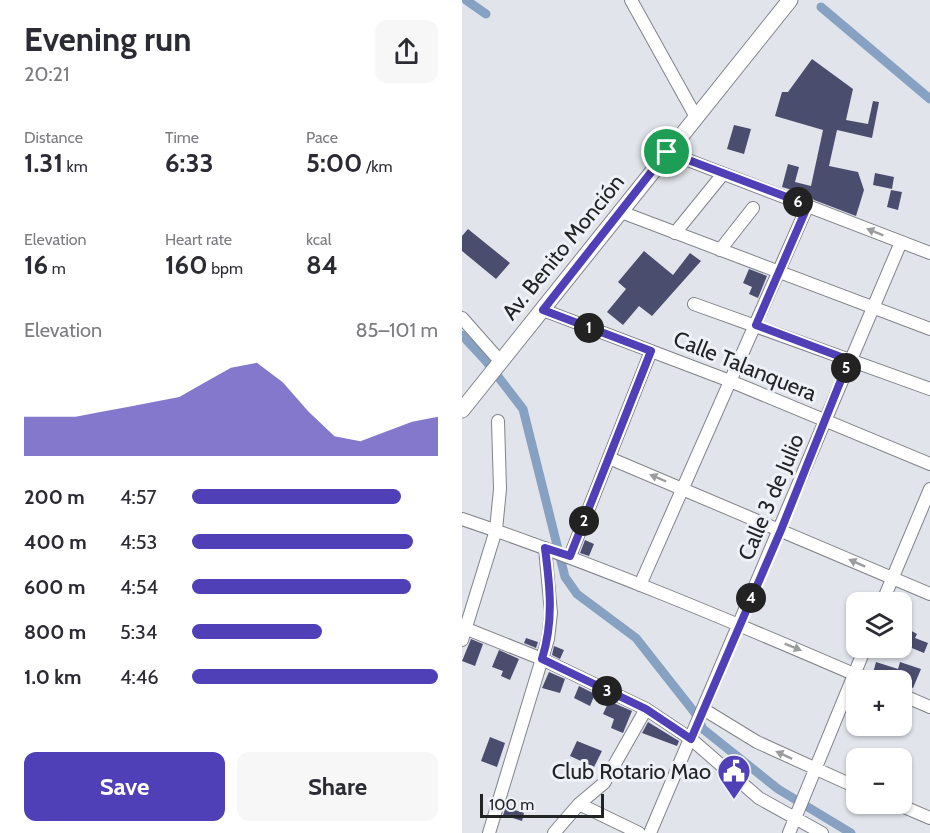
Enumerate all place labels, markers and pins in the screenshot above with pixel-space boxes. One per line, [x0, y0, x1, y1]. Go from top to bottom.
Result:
pin [641, 126, 692, 177]
pin: 6 [783, 187, 813, 217]
pin: 1 [574, 313, 604, 343]
pin: 5 [831, 353, 861, 383]
pin: 2 [569, 506, 599, 536]
pin: 4 [736, 583, 766, 613]
pin: 3 [592, 676, 622, 706]
public building icon: Club Rotario Mao [716, 753, 752, 800]
place label: Club Rotario Mao [552, 758, 711, 785]

